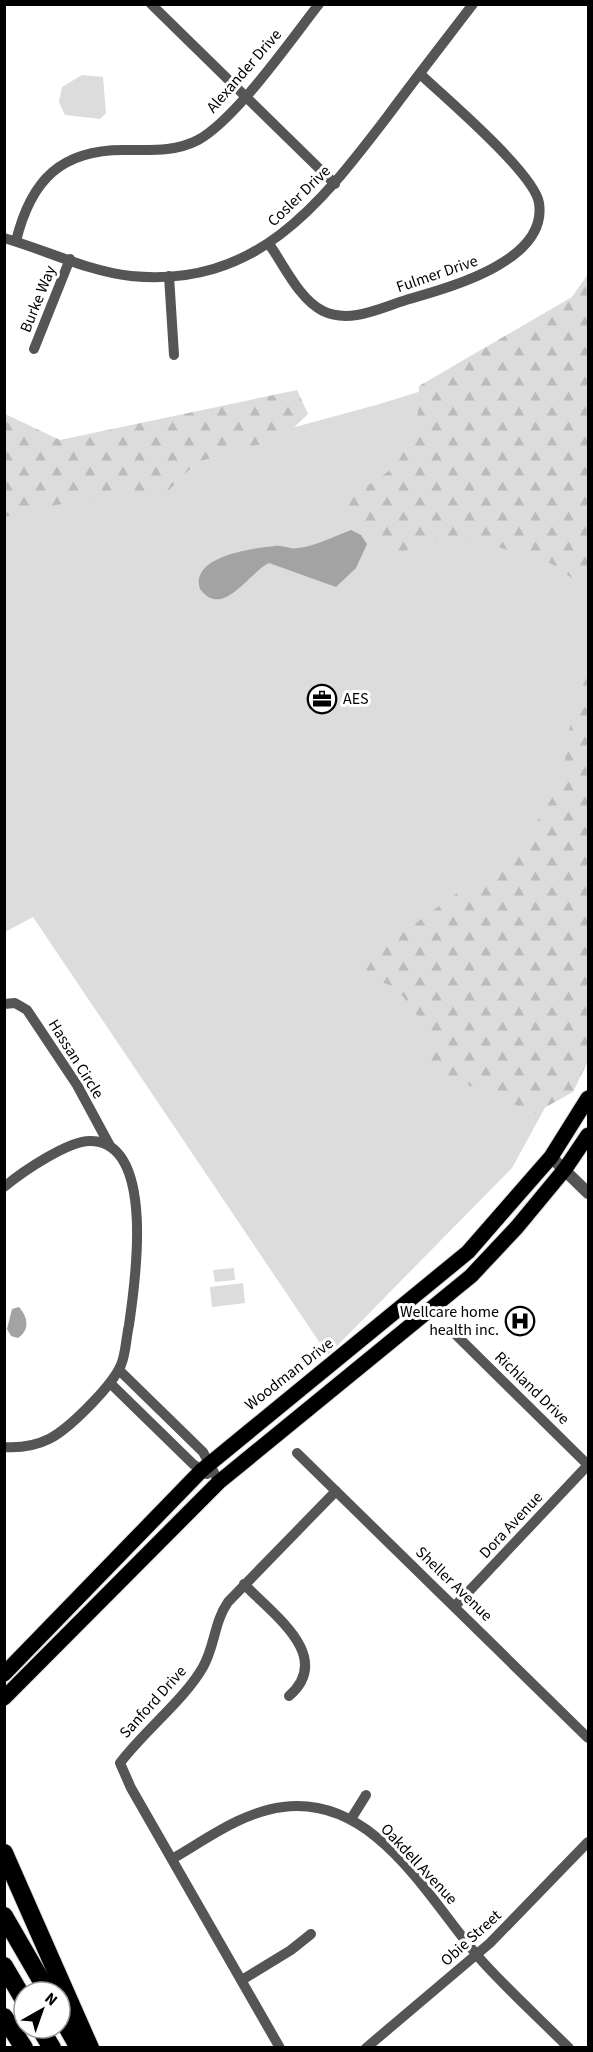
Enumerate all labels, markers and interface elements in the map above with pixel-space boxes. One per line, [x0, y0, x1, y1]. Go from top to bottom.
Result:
street label: Alexander Drive [201, 24, 287, 118]
street label: Cosler Drive [263, 160, 335, 232]
street label: Fulmer Drive [393, 250, 481, 298]
street label: Burke Way [15, 262, 62, 336]
office icon: AES [306, 683, 338, 715]
place label: AES [343, 688, 369, 710]
street label: Hassan Circle [43, 1015, 109, 1103]
place label: Wellcare home health inc. [400, 1301, 499, 1341]
hospital icon: Wellcare home health inc. [504, 1305, 536, 1337]
street label: Woodman Drive [240, 1332, 338, 1416]
street label: Richland Drive [490, 1346, 574, 1430]
street label: Dora Avenue [474, 1487, 548, 1563]
street label: Sheller Avenue [411, 1542, 497, 1626]
street label: Sanford Drive [114, 1661, 192, 1743]
street label: Oakdell Avenue [376, 1819, 462, 1910]
street label: Obie Street [436, 1904, 507, 1971]
north arrow [12, 1980, 72, 2040]
text: N [40, 1987, 62, 2011]

